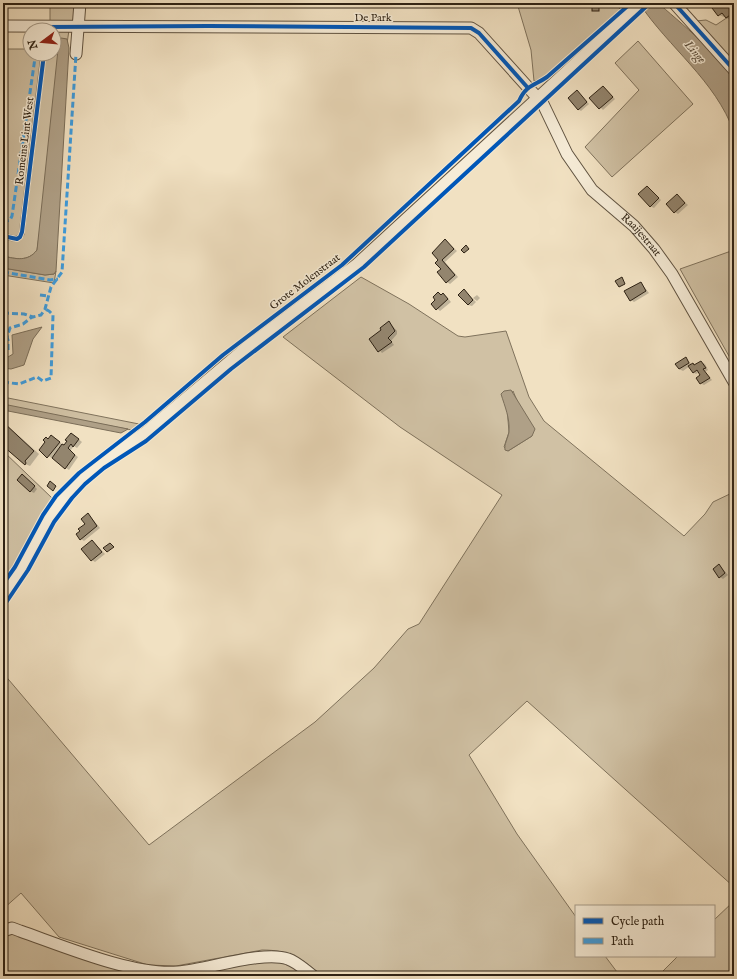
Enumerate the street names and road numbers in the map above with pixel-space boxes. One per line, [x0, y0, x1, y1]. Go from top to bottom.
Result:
street label: De Park [354, 11, 392, 25]
street label: Romeins Lint West [13, 96, 37, 186]
street label: Raaijestraat [618, 211, 664, 259]
street label: Grote Molenstraat [267, 251, 343, 313]

